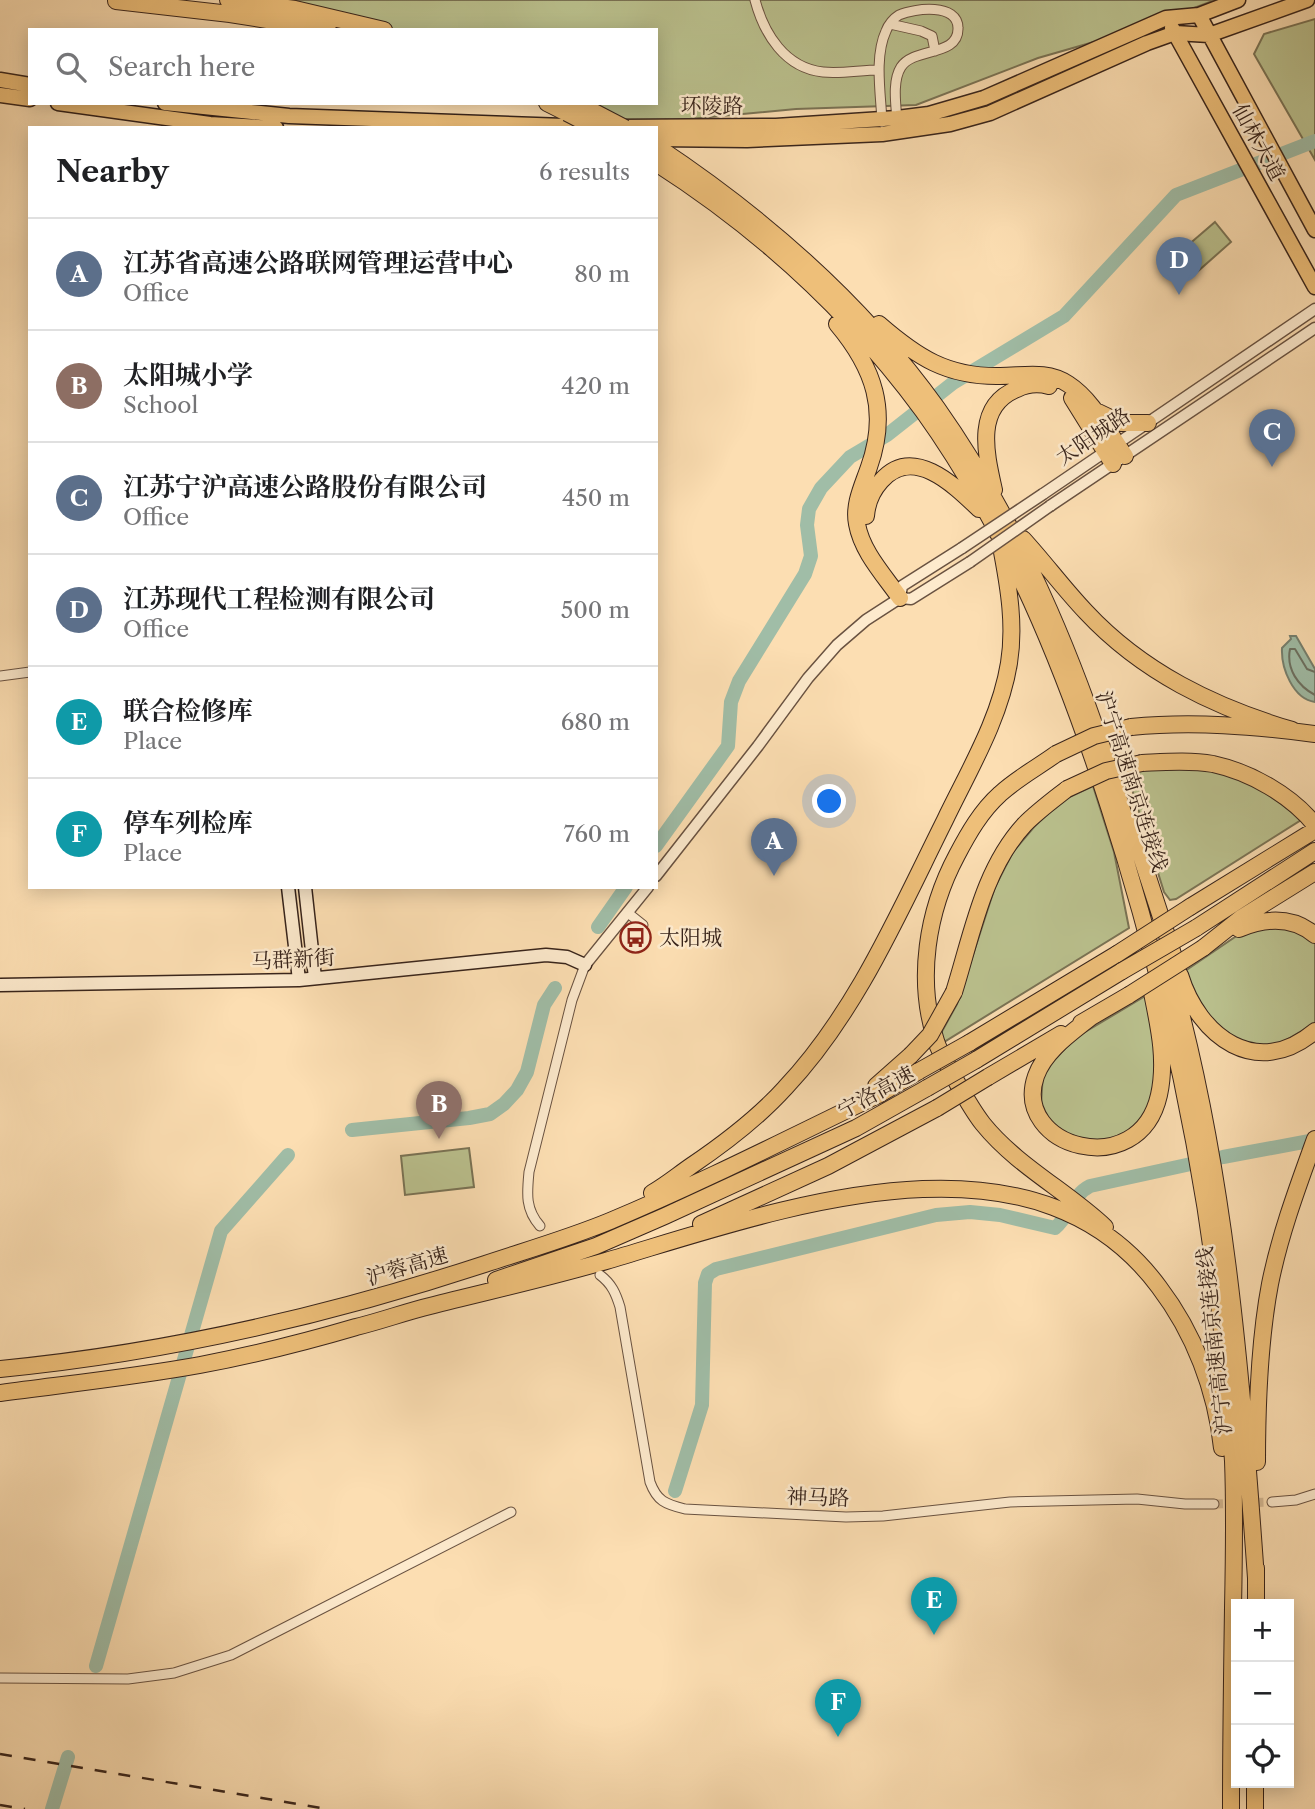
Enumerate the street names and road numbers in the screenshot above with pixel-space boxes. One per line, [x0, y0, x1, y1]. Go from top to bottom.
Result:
street label: 环陵路 [681, 93, 744, 118]
street label: 仙林大道 [1228, 99, 1290, 185]
street label: 太阳城路 [1051, 402, 1135, 470]
street label: 沪宁高速南京连接线 [1091, 687, 1173, 875]
street label: 马群新街 [250, 944, 336, 974]
street label: 宁洛高速 [833, 1061, 919, 1123]
street label: 沪蓉高速 [363, 1242, 451, 1290]
street label: 沪宁高速南京连接线 [1192, 1246, 1236, 1436]
street label: 神马路 [786, 1483, 850, 1511]

